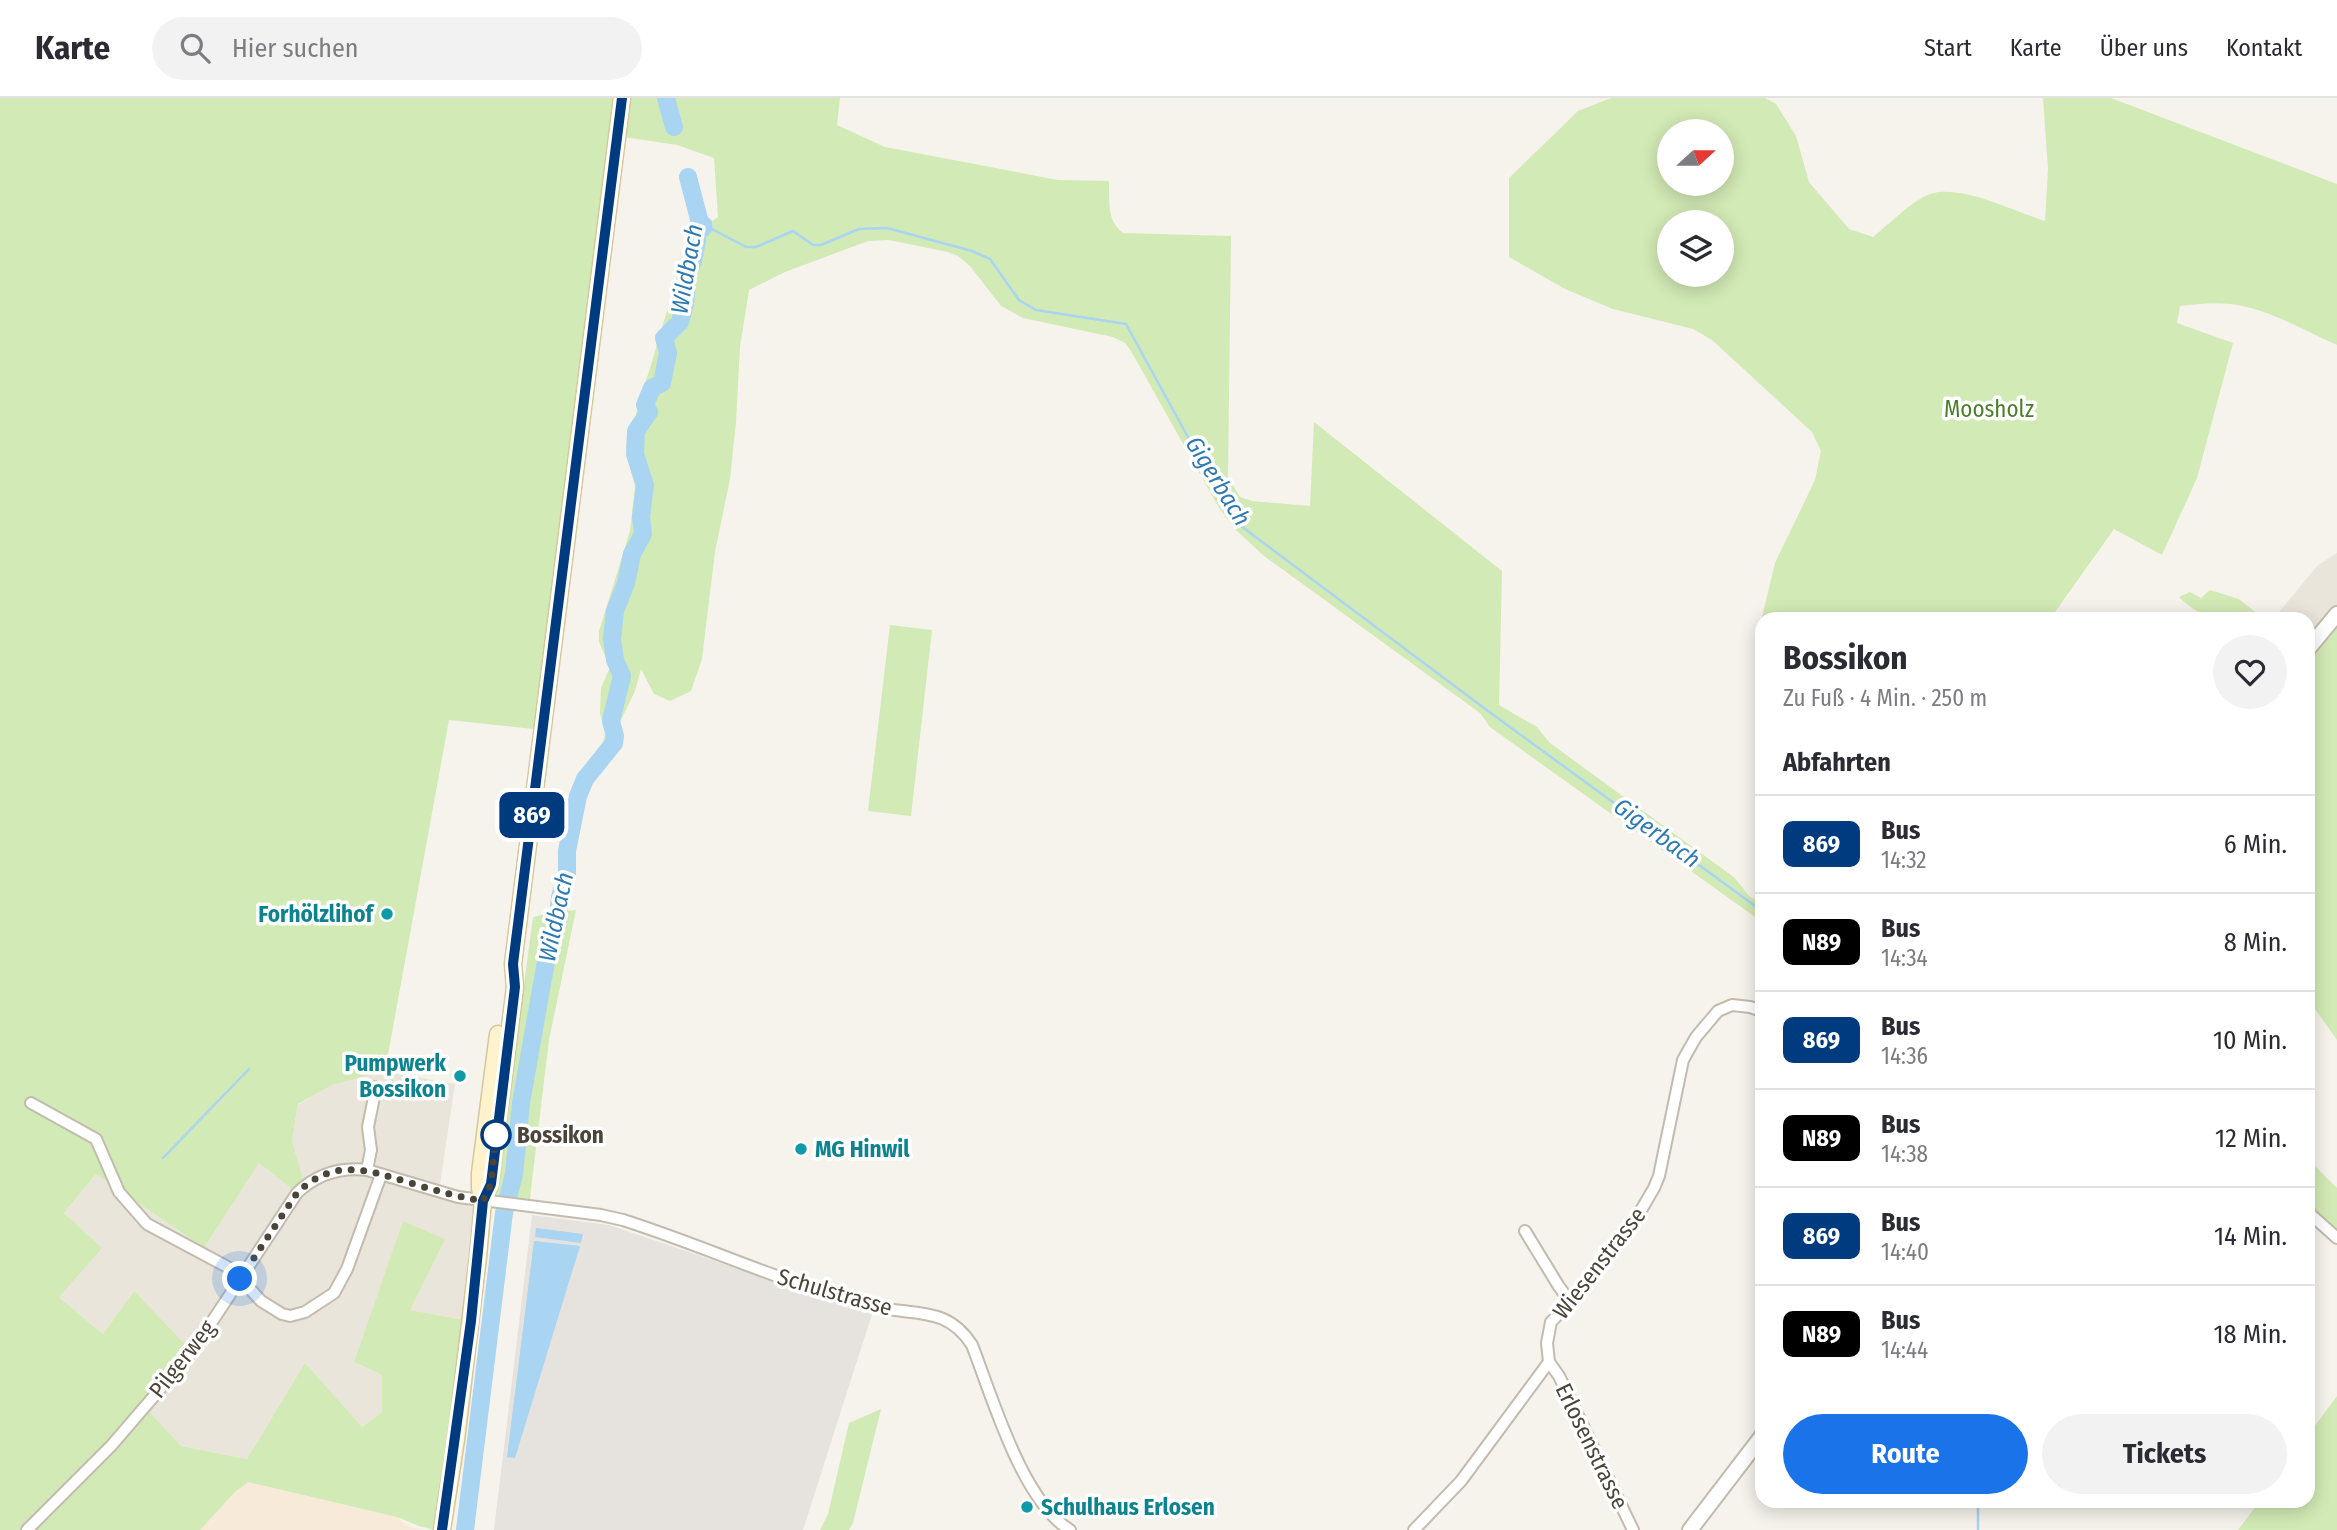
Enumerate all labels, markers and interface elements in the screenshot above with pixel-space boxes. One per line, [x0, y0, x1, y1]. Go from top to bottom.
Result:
search box [152, 17, 642, 80]
text: Karte [35, 28, 110, 68]
icon: search [176, 29, 214, 67]
text: Hier suchen [232, 33, 359, 64]
text: Start [1924, 34, 1972, 62]
text: Karte [2010, 34, 2062, 62]
text: Über uns [2100, 34, 2188, 62]
text: Kontakt [2226, 34, 2302, 62]
north arrow [1657, 119, 1734, 196]
map controls [1657, 119, 1734, 287]
button: layers [1657, 210, 1734, 287]
water label: Wildbach [665, 222, 709, 316]
park label: Moosholz [1944, 395, 2034, 423]
water label: Gigerbach [1180, 431, 1256, 531]
button: heart [2213, 635, 2287, 709]
text: Bossikon [1783, 638, 1908, 678]
text: Zu Fuß · 4 Min. · 250 m [1783, 684, 1987, 712]
text: Abfahrten [1783, 747, 1891, 778]
line badge: 869 [492, 792, 572, 838]
water label: Gigerbach [1608, 792, 1706, 874]
text: 869 [513, 801, 551, 829]
text: Bus [1881, 815, 1920, 846]
text: 6 Min. [2224, 829, 2287, 860]
text: 869 [1803, 830, 1840, 858]
text: 14:32 [1881, 846, 1927, 874]
water label: Wildbach [533, 870, 579, 964]
place label: Forhölzlihof [258, 900, 375, 928]
marker: Forhölzlihof [379, 906, 395, 922]
text: Bus [1881, 913, 1920, 944]
text: 8 Min. [2224, 927, 2287, 958]
text: N89 [1802, 928, 1841, 956]
text: 14:34 [1881, 944, 1928, 972]
text: Bus [1881, 1011, 1920, 1042]
text: 10 Min. [2213, 1025, 2287, 1056]
text: 869 [1803, 1026, 1840, 1054]
text: 14:36 [1881, 1042, 1928, 1070]
place label: Pumpwerk Bossikon [344, 1049, 446, 1103]
marker: Pumpwerk Bossikon [452, 1068, 468, 1084]
text: Bus [1881, 1109, 1920, 1140]
marker: Bossikon [481, 1120, 511, 1150]
place label: Bossikon [517, 1121, 604, 1149]
text: 12 Min. [2215, 1123, 2287, 1154]
text: N89 [1802, 1124, 1841, 1152]
place label: MG Hinwil [815, 1135, 910, 1163]
text: 14:38 [1881, 1140, 1928, 1168]
marker: MG Hinwil [793, 1141, 809, 1157]
street label: Wiesenstrasse [1547, 1201, 1651, 1325]
text: Bus [1881, 1207, 1920, 1238]
text: 14 Min. [2214, 1221, 2287, 1252]
text: 869 [1803, 1222, 1840, 1250]
text: 14:40 [1881, 1238, 1929, 1266]
your location [222, 1261, 257, 1296]
street label: Schulstrasse [774, 1262, 896, 1322]
text: Bus [1881, 1305, 1920, 1336]
street label: Pilgerweg [143, 1314, 221, 1403]
text: 18 Min. [2213, 1319, 2287, 1350]
text: N89 [1802, 1320, 1841, 1348]
text: 14:44 [1881, 1336, 1928, 1364]
street label: Erlosenstrasse [1550, 1379, 1634, 1513]
button: Route [1783, 1414, 2028, 1494]
button: Tickets [2042, 1414, 2287, 1494]
place label: Schulhaus Erlosen [1041, 1493, 1215, 1521]
marker: Schulhaus Erlosen [1019, 1499, 1035, 1515]

